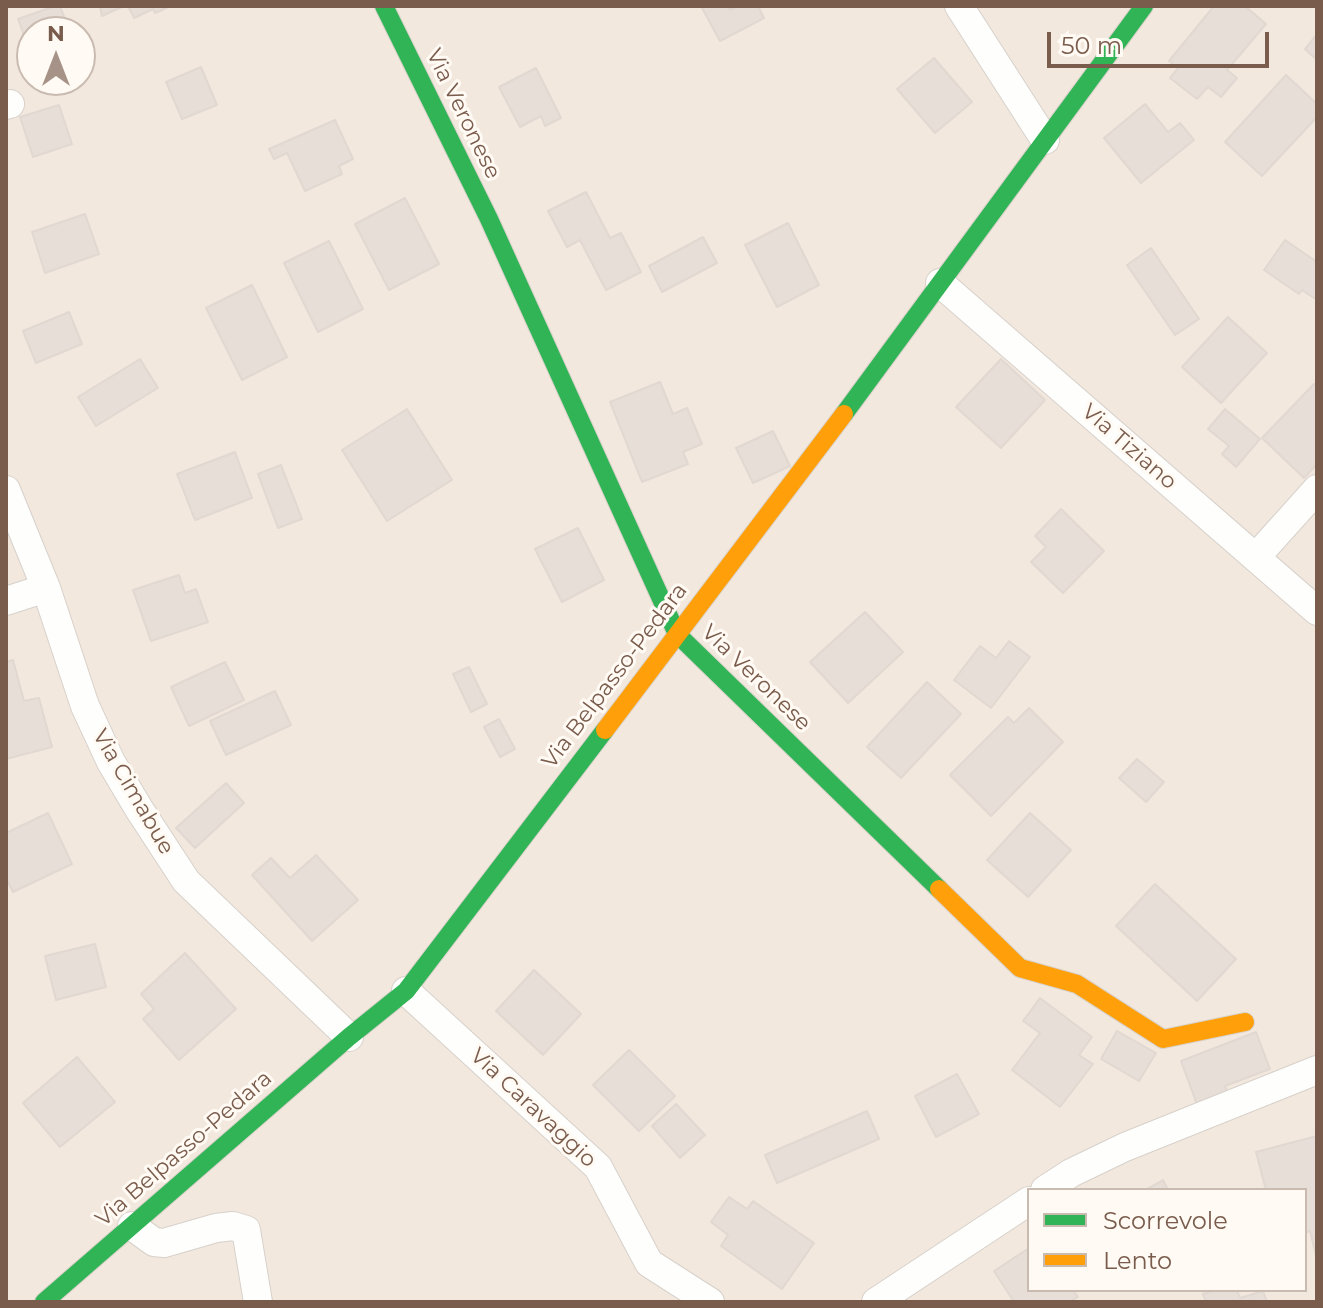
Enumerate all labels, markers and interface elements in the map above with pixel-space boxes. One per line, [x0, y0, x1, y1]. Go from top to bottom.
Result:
north arrow [16, 16, 96, 96]
scale bar [1051, 16, 1273, 66]
text: N [47, 20, 65, 47]
text: 50 m [1061, 31, 1122, 60]
street label: Via Veronese [420, 45, 506, 183]
street label: Via Tiziano [1076, 399, 1182, 495]
street label: Via Belpasso-Pedara [537, 578, 693, 774]
street label: Via Veronese [696, 619, 816, 737]
street label: Via Cimabue [86, 725, 180, 859]
street label: Via Caravaggio [464, 1043, 602, 1173]
street label: Via Belpasso-Pedara [91, 1065, 277, 1233]
legend [1027, 1188, 1307, 1292]
text: Scorrevole [1103, 1206, 1228, 1235]
text: Lento [1103, 1246, 1172, 1275]

